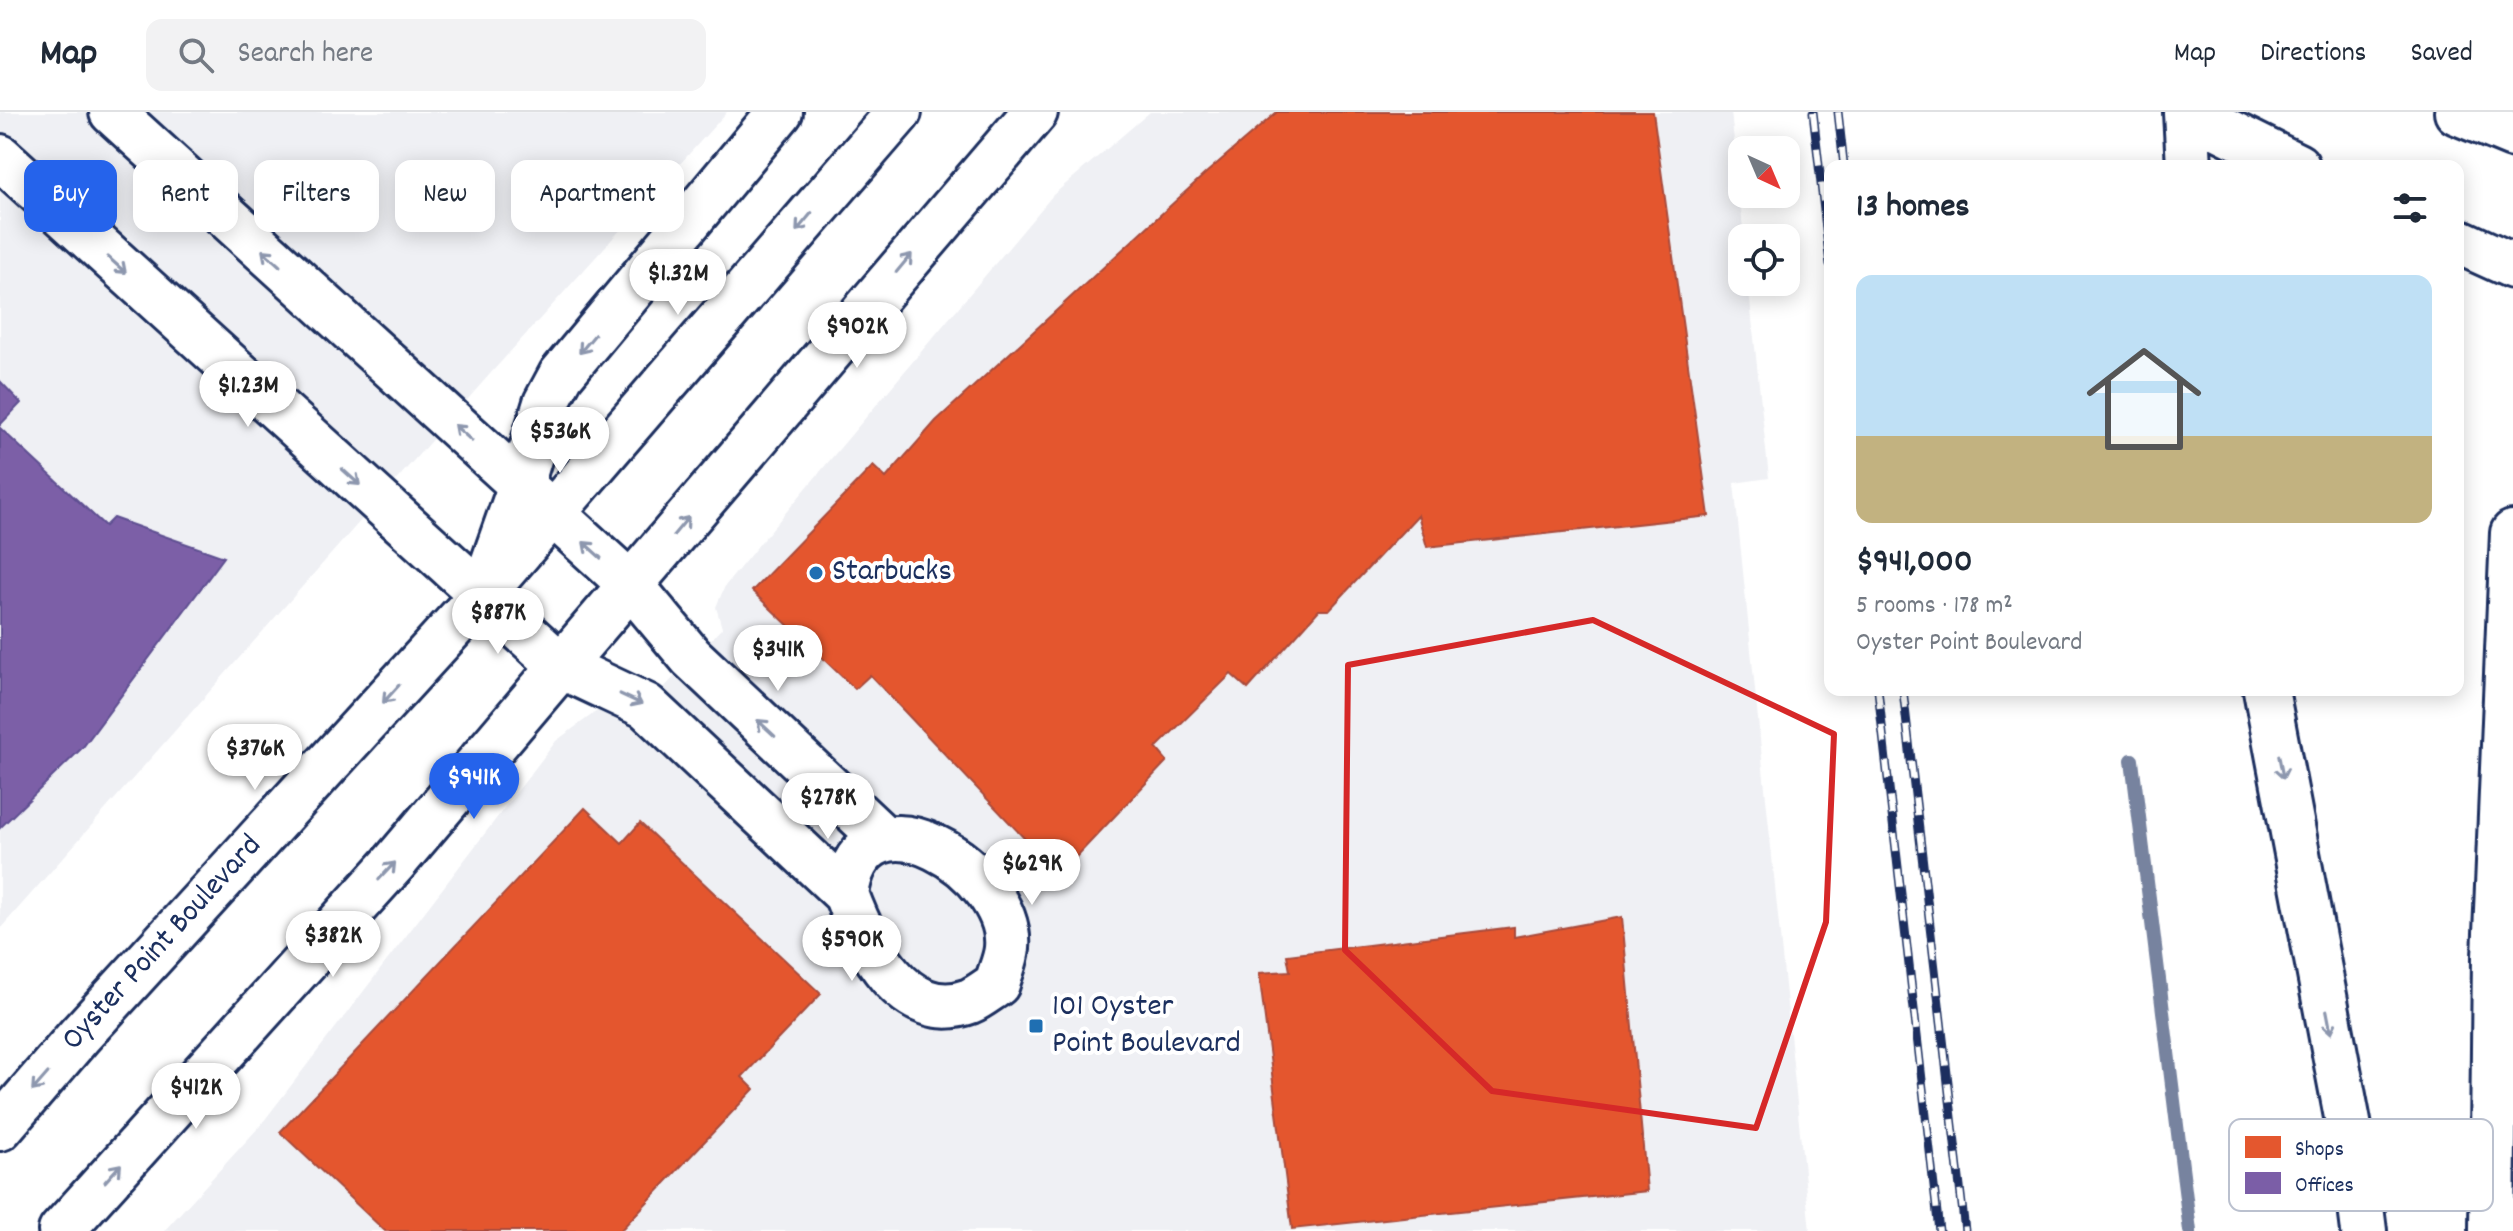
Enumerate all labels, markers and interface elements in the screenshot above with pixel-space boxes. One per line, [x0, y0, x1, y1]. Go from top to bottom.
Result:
search box [146, 19, 706, 91]
text: Map [40, 28, 98, 83]
icon: search [174, 33, 218, 77]
text: Search here [238, 34, 373, 77]
text: Map [2174, 35, 2216, 75]
text: Directions [2260, 35, 2366, 75]
text: Saved [2410, 35, 2473, 75]
north arrow [1728, 136, 1800, 208]
map controls [1728, 136, 1800, 296]
chip: Buy [24, 160, 117, 232]
chip: Rent [133, 160, 238, 232]
chip: Filters [254, 160, 379, 232]
chip: New [395, 160, 495, 232]
chip: Apartment [511, 160, 684, 232]
text: 13 homes [1856, 184, 1970, 233]
icon: filters [2388, 186, 2432, 230]
one-way arrow [795, 211, 813, 231]
button: locate [1728, 224, 1800, 296]
one-way arrow [261, 249, 281, 268]
pin: $1.32M [613, 249, 743, 317]
one-way arrow [894, 254, 912, 274]
one-way arrow [107, 255, 127, 273]
text: $1.32M [647, 256, 709, 293]
pin: $902K [801, 302, 913, 370]
text: $902K [826, 309, 888, 346]
icon: home [2072, 327, 2216, 471]
one-way arrow [578, 333, 596, 354]
pin: $1.23M [183, 361, 313, 429]
text: $1.23M [217, 368, 279, 405]
pin: $536K [504, 407, 616, 475]
text: $536K [529, 414, 591, 451]
one-way arrow [454, 425, 474, 443]
one-way arrow [341, 468, 361, 486]
one-way arrow [672, 516, 690, 536]
text: $941,000 [1856, 539, 1972, 588]
one-way arrow [583, 541, 603, 559]
place label: Starbucks [832, 550, 952, 596]
marker: Starbucks [807, 564, 825, 582]
pin: $887K [442, 588, 554, 656]
text: 5 rooms · 178 m² [1856, 588, 2013, 625]
text: $887K [470, 595, 526, 632]
pin: $341K [722, 625, 834, 693]
text: Oyster Point Boulevard [1856, 625, 2082, 662]
text: $341K [751, 632, 805, 669]
one-way arrow [383, 683, 401, 703]
one-way arrow [619, 692, 643, 707]
one-way arrow [757, 719, 776, 738]
pin: $376K [199, 724, 311, 792]
text: $376K [225, 731, 285, 768]
pin: $941K [418, 753, 530, 821]
one-way arrow [2274, 753, 2289, 779]
text: $941K [447, 760, 501, 797]
pin: $278K [772, 773, 884, 841]
text: $278K [800, 780, 856, 817]
street label: Oyster Point Boulevard [52, 826, 274, 1062]
pin: $629K [976, 839, 1088, 907]
text: $629K [1001, 846, 1063, 883]
one-way arrow [377, 862, 395, 882]
pin: $382K [277, 911, 389, 979]
pin: $590K [796, 915, 908, 983]
text: $382K [304, 918, 362, 955]
text: $590K [820, 922, 884, 959]
place label: 101 Oyster Point Boulevard [1052, 985, 1241, 1068]
one-way arrow [2323, 1009, 2338, 1034]
marker: 101 Oyster Point Boulevard [1027, 1017, 1045, 1035]
pin: $412K [140, 1063, 252, 1131]
text: $412K [169, 1070, 223, 1107]
one-way arrow [31, 1072, 49, 1092]
legend [2229, 1119, 2493, 1211]
text: Shops [2295, 1135, 2344, 1166]
one-way arrow [104, 1164, 122, 1184]
text: Offices [2295, 1171, 2354, 1202]

